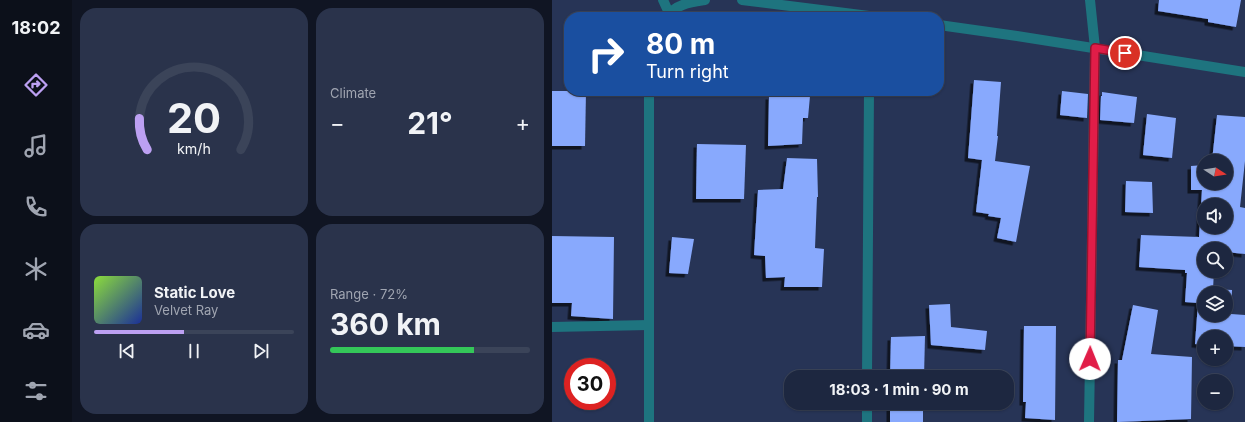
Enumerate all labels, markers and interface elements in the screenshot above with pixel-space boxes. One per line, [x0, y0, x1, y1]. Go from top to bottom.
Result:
text: 18:02 [12, 17, 60, 38]
text: 80 m [646, 27, 715, 61]
icon: right [580, 28, 632, 80]
pin [1108, 36, 1142, 70]
icon: arrive [1114, 42, 1136, 64]
text: Turn right [646, 61, 729, 82]
icon: directions [22, 71, 50, 99]
text: Climate [330, 85, 376, 101]
text: 20 [167, 93, 221, 143]
text: 21° [407, 105, 453, 141]
text: − [330, 110, 345, 136]
text: + [515, 110, 530, 136]
icon: music [22, 132, 50, 160]
text: km/h [177, 140, 211, 157]
north arrow [1197, 154, 1233, 190]
map controls [1197, 154, 1233, 410]
icon: phone [22, 193, 50, 221]
button: sound [1197, 198, 1233, 234]
button: search [1197, 242, 1233, 278]
icon: climate [22, 255, 50, 283]
text: Static Love [154, 283, 235, 302]
text: Range · 72% [330, 286, 408, 302]
button: layers [1197, 286, 1233, 322]
text: Velvet Ray [154, 302, 218, 318]
text: 360 km [330, 306, 441, 342]
icon: car [22, 316, 50, 344]
button: + [1197, 330, 1233, 366]
position arrow [1069, 338, 1111, 380]
icon: previous [116, 340, 138, 362]
icon: pause [183, 340, 205, 362]
icon: next [250, 340, 272, 362]
speed limit sign: 30 [564, 358, 616, 410]
button: − [1197, 374, 1233, 410]
icon: filters [22, 377, 50, 405]
text: 18:03 · 1 min · 90 m [829, 380, 969, 399]

